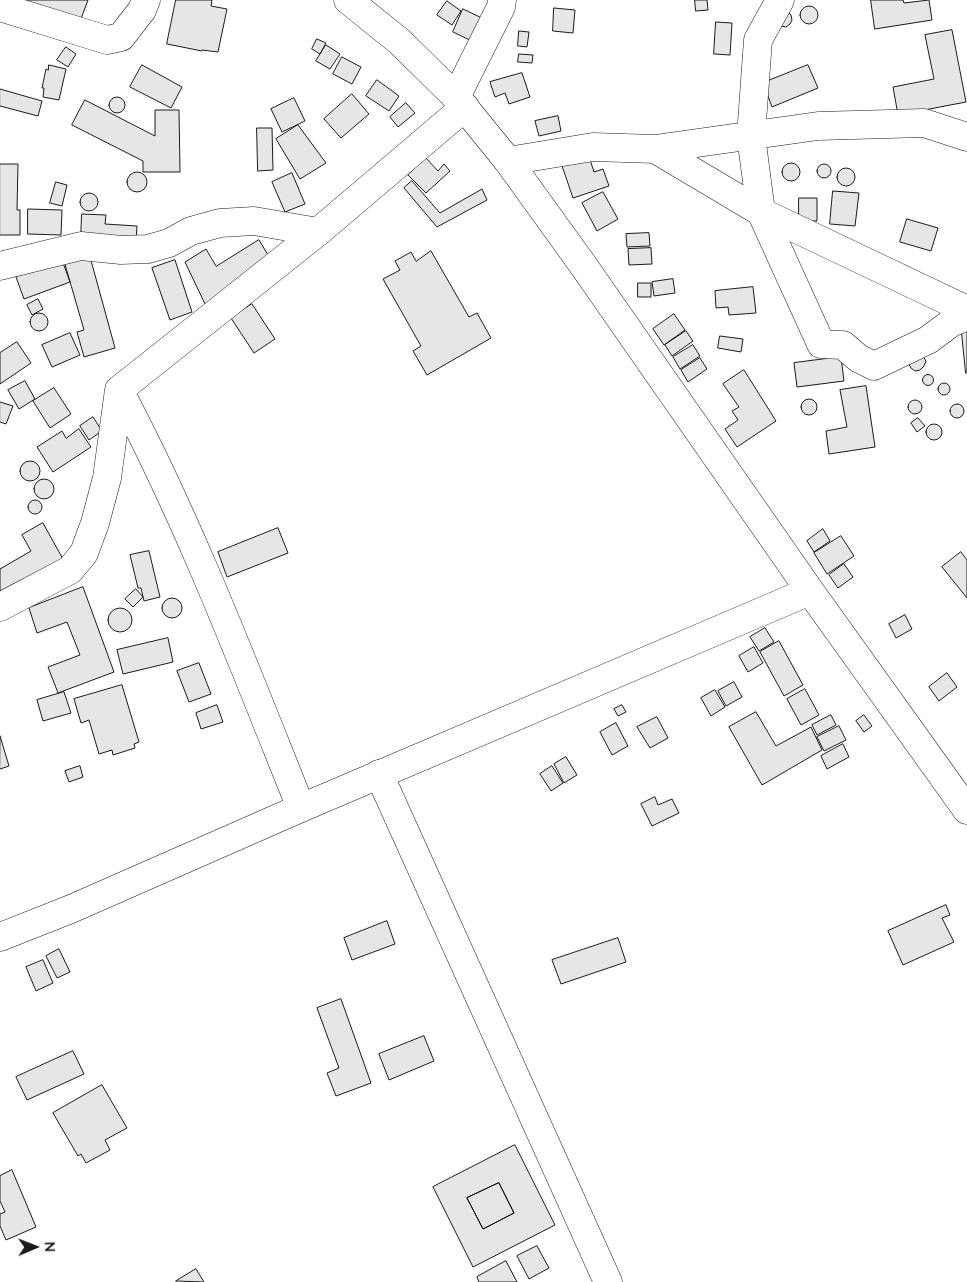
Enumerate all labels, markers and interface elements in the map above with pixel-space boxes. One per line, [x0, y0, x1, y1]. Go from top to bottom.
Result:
north arrow [10, 1222, 60, 1272]
text: N [41, 1241, 59, 1252]

